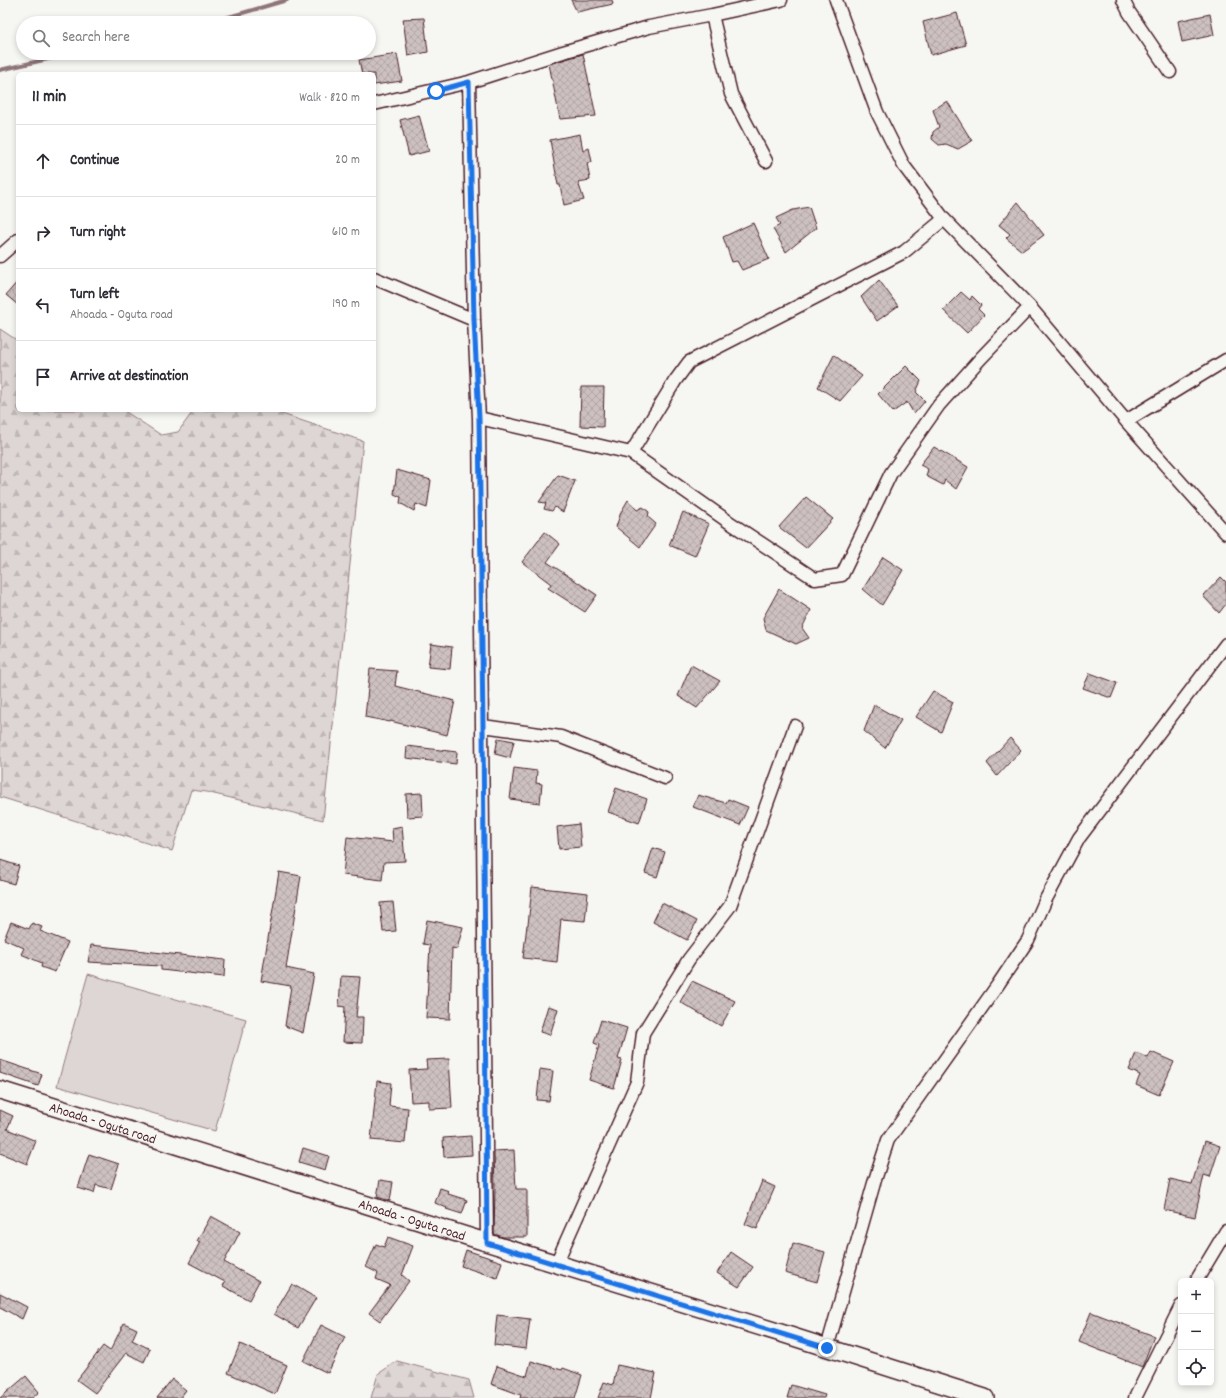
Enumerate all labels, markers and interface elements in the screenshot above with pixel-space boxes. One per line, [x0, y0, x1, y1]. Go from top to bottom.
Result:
search box [16, 16, 376, 60]
icon: search [30, 27, 52, 49]
text: Search here [62, 27, 130, 49]
route start [427, 82, 445, 100]
text: 11 min [32, 86, 66, 110]
text: Walk · 820 m [299, 89, 360, 108]
icon: ahead [32, 150, 54, 172]
text: Continue [70, 150, 119, 172]
text: 20 m [335, 151, 360, 170]
icon: right [32, 222, 54, 244]
text: Turn right [70, 222, 126, 244]
text: 610 m [332, 223, 360, 242]
text: Turn left [70, 284, 119, 306]
icon: left [32, 294, 54, 316]
text: 190 m [332, 295, 360, 314]
text: Ahoada - Oguta road [70, 306, 173, 325]
icon: arrive [32, 366, 54, 388]
text: Arrive at destination [70, 366, 188, 388]
street label: Ahoada - Oguta road [46, 1098, 158, 1150]
street label: Ahoada - Oguta road [356, 1195, 468, 1247]
map controls [1178, 1278, 1214, 1386]
button: + [1178, 1278, 1214, 1314]
button: − [1178, 1314, 1214, 1350]
route end [818, 1339, 836, 1357]
button: locate [1178, 1350, 1214, 1386]

